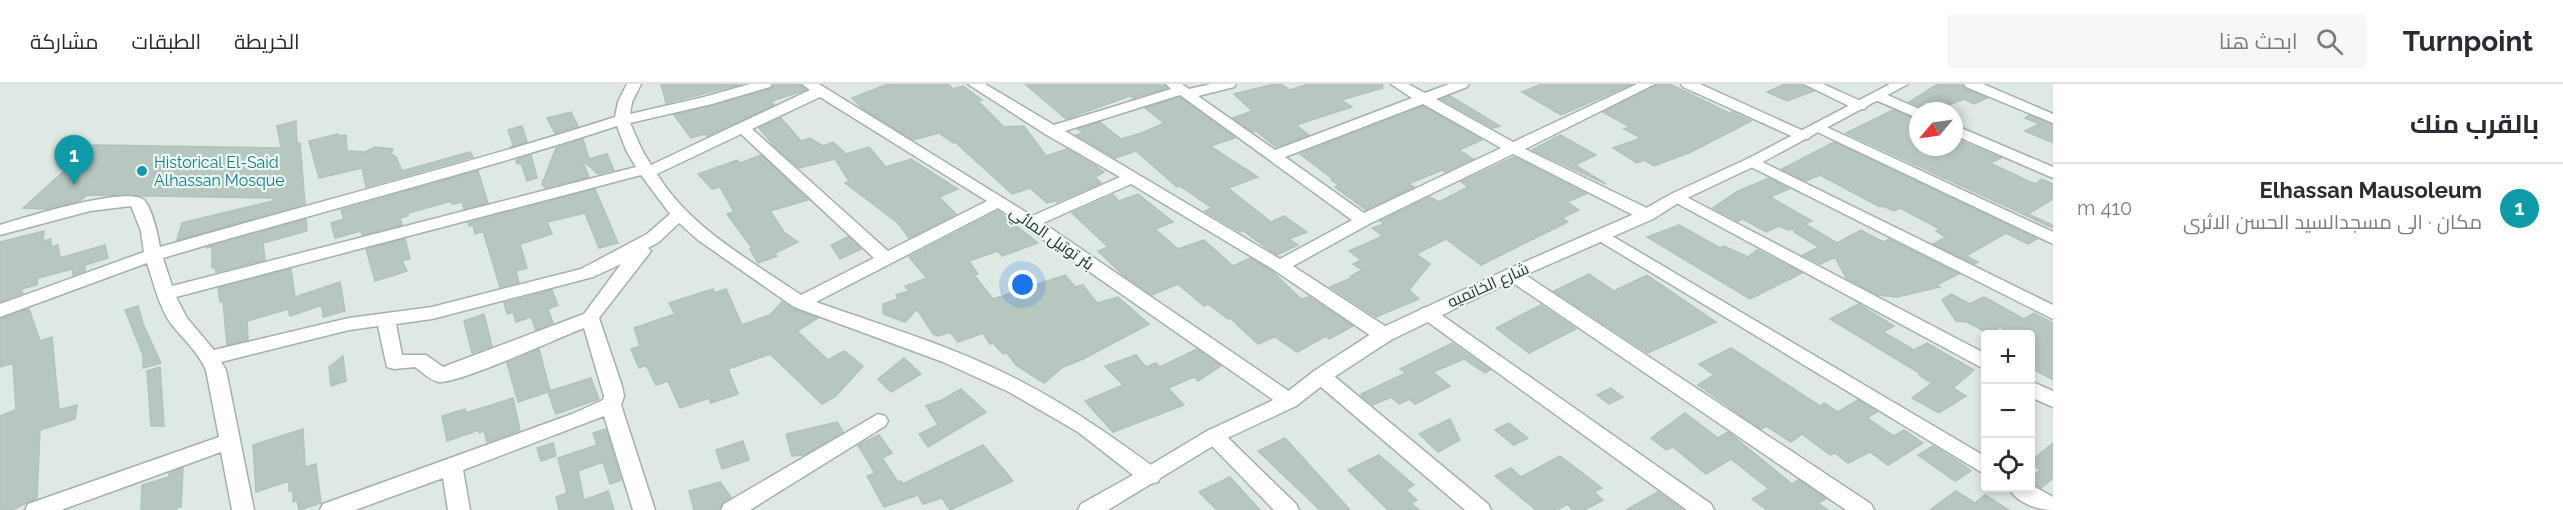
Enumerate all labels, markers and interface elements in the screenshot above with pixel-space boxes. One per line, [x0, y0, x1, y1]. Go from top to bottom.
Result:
search box [1947, 14, 2367, 68]
icon: search [2313, 25, 2346, 58]
text: Turnpoint [2403, 25, 2533, 58]
text: ابحث هنا [2219, 28, 2298, 54]
text: مشاركة [30, 29, 99, 54]
text: الطبقات [132, 29, 201, 54]
text: الخريطة [234, 29, 300, 54]
north arrow [1909, 102, 1963, 156]
text: بالقرب منك [2410, 109, 2539, 139]
pin: 1 [54, 135, 94, 185]
place label: Historical El-Said Alhassan Mosque [154, 153, 285, 190]
marker: Historical El-Said Alhassan Mosque [135, 164, 149, 178]
text: Elhassan Mausoleum [2259, 177, 2482, 203]
text: 410 m [2077, 196, 2132, 220]
text: 1 [2515, 196, 2524, 220]
street label: بئر توتيل المائي [1004, 202, 1098, 277]
text: مكان · الى مسجدالسيد الحسن الاثرى [2183, 210, 2482, 234]
street label: شارع الخاتميه [1444, 259, 1532, 313]
your location [1008, 270, 1037, 299]
map controls [1981, 330, 2035, 492]
button: + [1981, 330, 2035, 384]
button: − [1981, 384, 2035, 438]
button: locate [1981, 438, 2035, 492]

